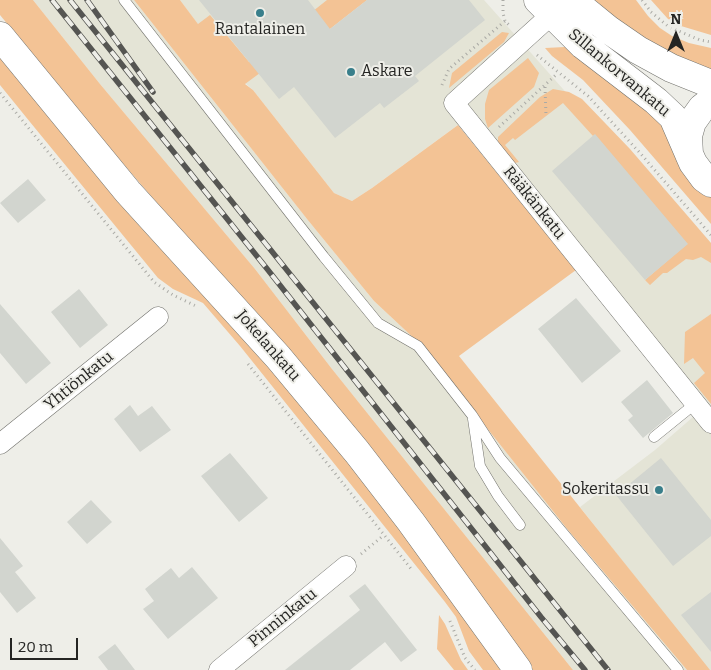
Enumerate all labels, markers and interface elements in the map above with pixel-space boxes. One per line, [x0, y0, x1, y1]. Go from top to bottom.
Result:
marker: Rantalainen [254, 7, 266, 19]
north arrow [651, 10, 701, 60]
text: N [671, 11, 681, 28]
place label: Rantalainen [215, 20, 305, 40]
street label: Sillankorvankatu [564, 25, 674, 121]
place label: Askare [361, 62, 413, 82]
marker: Askare [345, 66, 357, 78]
street label: Rääkänkatu [499, 163, 569, 243]
street label: Jokelankatu [232, 307, 304, 385]
street label: Yhtiönkatu [41, 347, 117, 415]
place label: Sokeritassu [562, 480, 649, 500]
marker: Sokeritassu [653, 484, 665, 496]
street label: Pinninkatu [245, 585, 321, 651]
scale bar [12, 628, 80, 660]
text: 20 m [18, 638, 53, 656]

